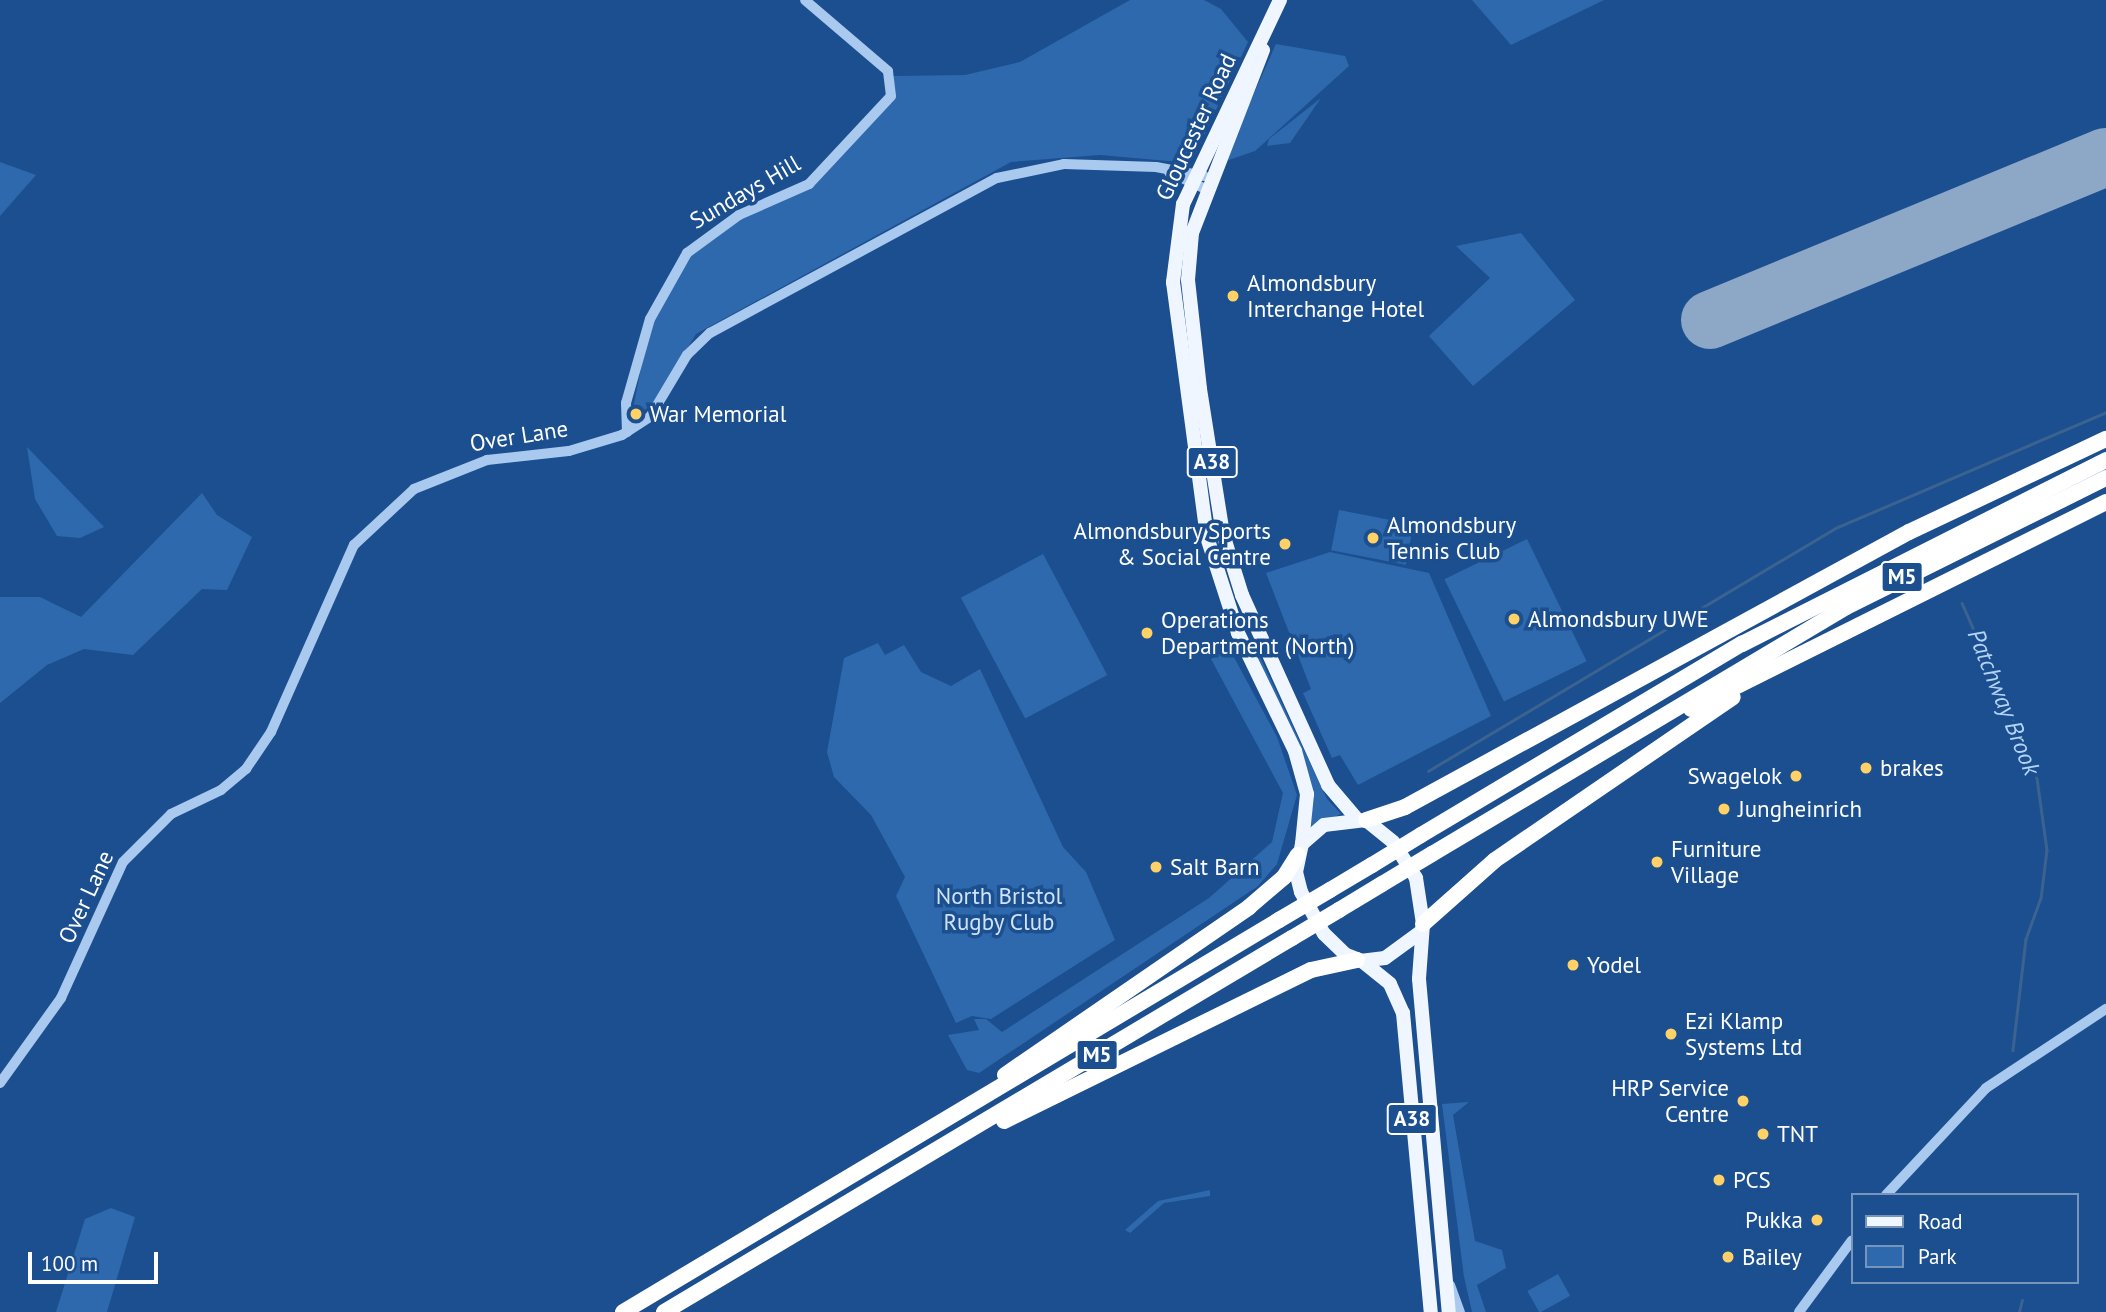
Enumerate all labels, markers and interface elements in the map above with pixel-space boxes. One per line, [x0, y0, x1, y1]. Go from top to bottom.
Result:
street label: Gloucester Road [1150, 49, 1242, 205]
street label: Sundays Hill [685, 149, 805, 235]
place label: Almondsbury Interchange Hotel [1247, 269, 1424, 323]
marker: Almondsbury Interchange Hotel [1225, 288, 1241, 304]
place label: War Memorial [650, 400, 786, 428]
marker: War Memorial [628, 406, 644, 422]
street label: Over Lane [468, 415, 570, 457]
road number: A38 [1186, 444, 1238, 480]
place label: Almondsbury Tennis Club [1387, 511, 1516, 565]
place label: Almondsbury Sports & Social Centre [1073, 517, 1271, 571]
marker: Almondsbury Tennis Club [1365, 530, 1381, 546]
marker: Almondsbury Sports & Social Centre [1277, 536, 1293, 552]
road number: M5 [1879, 560, 1925, 594]
place label: Almondsbury UWE [1528, 605, 1710, 633]
place label: Operations Department (North) [1161, 606, 1354, 660]
marker: Almondsbury UWE [1506, 611, 1522, 627]
water label: Patchway Brook [1961, 624, 2047, 780]
marker: Operations Department (North) [1139, 625, 1155, 641]
place label: brakes [1880, 754, 1944, 782]
marker: brakes [1858, 760, 1874, 776]
place label: Swagelok [1687, 762, 1782, 790]
marker: Swagelok [1788, 768, 1804, 784]
place label: Jungheinrich [1738, 795, 1862, 823]
marker: Jungheinrich [1716, 801, 1732, 817]
place label: Furniture Village [1671, 835, 1762, 889]
street label: Over Lane [53, 846, 119, 948]
place label: Salt Barn [1170, 853, 1260, 881]
marker: Furniture Village [1649, 854, 1665, 870]
marker: Salt Barn [1148, 859, 1164, 875]
park label: North Bristol Rugby Club [936, 882, 1062, 936]
place label: Yodel [1587, 951, 1641, 979]
marker: Yodel [1565, 957, 1581, 973]
place label: Ezi Klamp Systems Ltd [1685, 1007, 1802, 1061]
marker: Ezi Klamp Systems Ltd [1663, 1026, 1679, 1042]
road number: M5 [1074, 1038, 1120, 1072]
place label: HRP Service Centre [1610, 1074, 1729, 1128]
marker: HRP Service Centre [1735, 1093, 1751, 1109]
road number: A38 [1386, 1102, 1438, 1136]
place label: TNT [1777, 1120, 1818, 1148]
marker: TNT [1755, 1126, 1771, 1142]
place label: PCS [1733, 1166, 1771, 1194]
marker: PCS [1711, 1172, 1727, 1188]
legend [1850, 1193, 2078, 1284]
place label: Pukka [1745, 1206, 1803, 1234]
text: Road [1918, 1208, 1962, 1235]
marker: Pukka [1809, 1212, 1825, 1228]
scale bar [32, 1238, 161, 1282]
place label: Bailey [1742, 1243, 1802, 1271]
text: Park [1918, 1243, 1957, 1270]
marker: Bailey [1720, 1249, 1736, 1265]
text: 100 m [41, 1250, 98, 1277]

